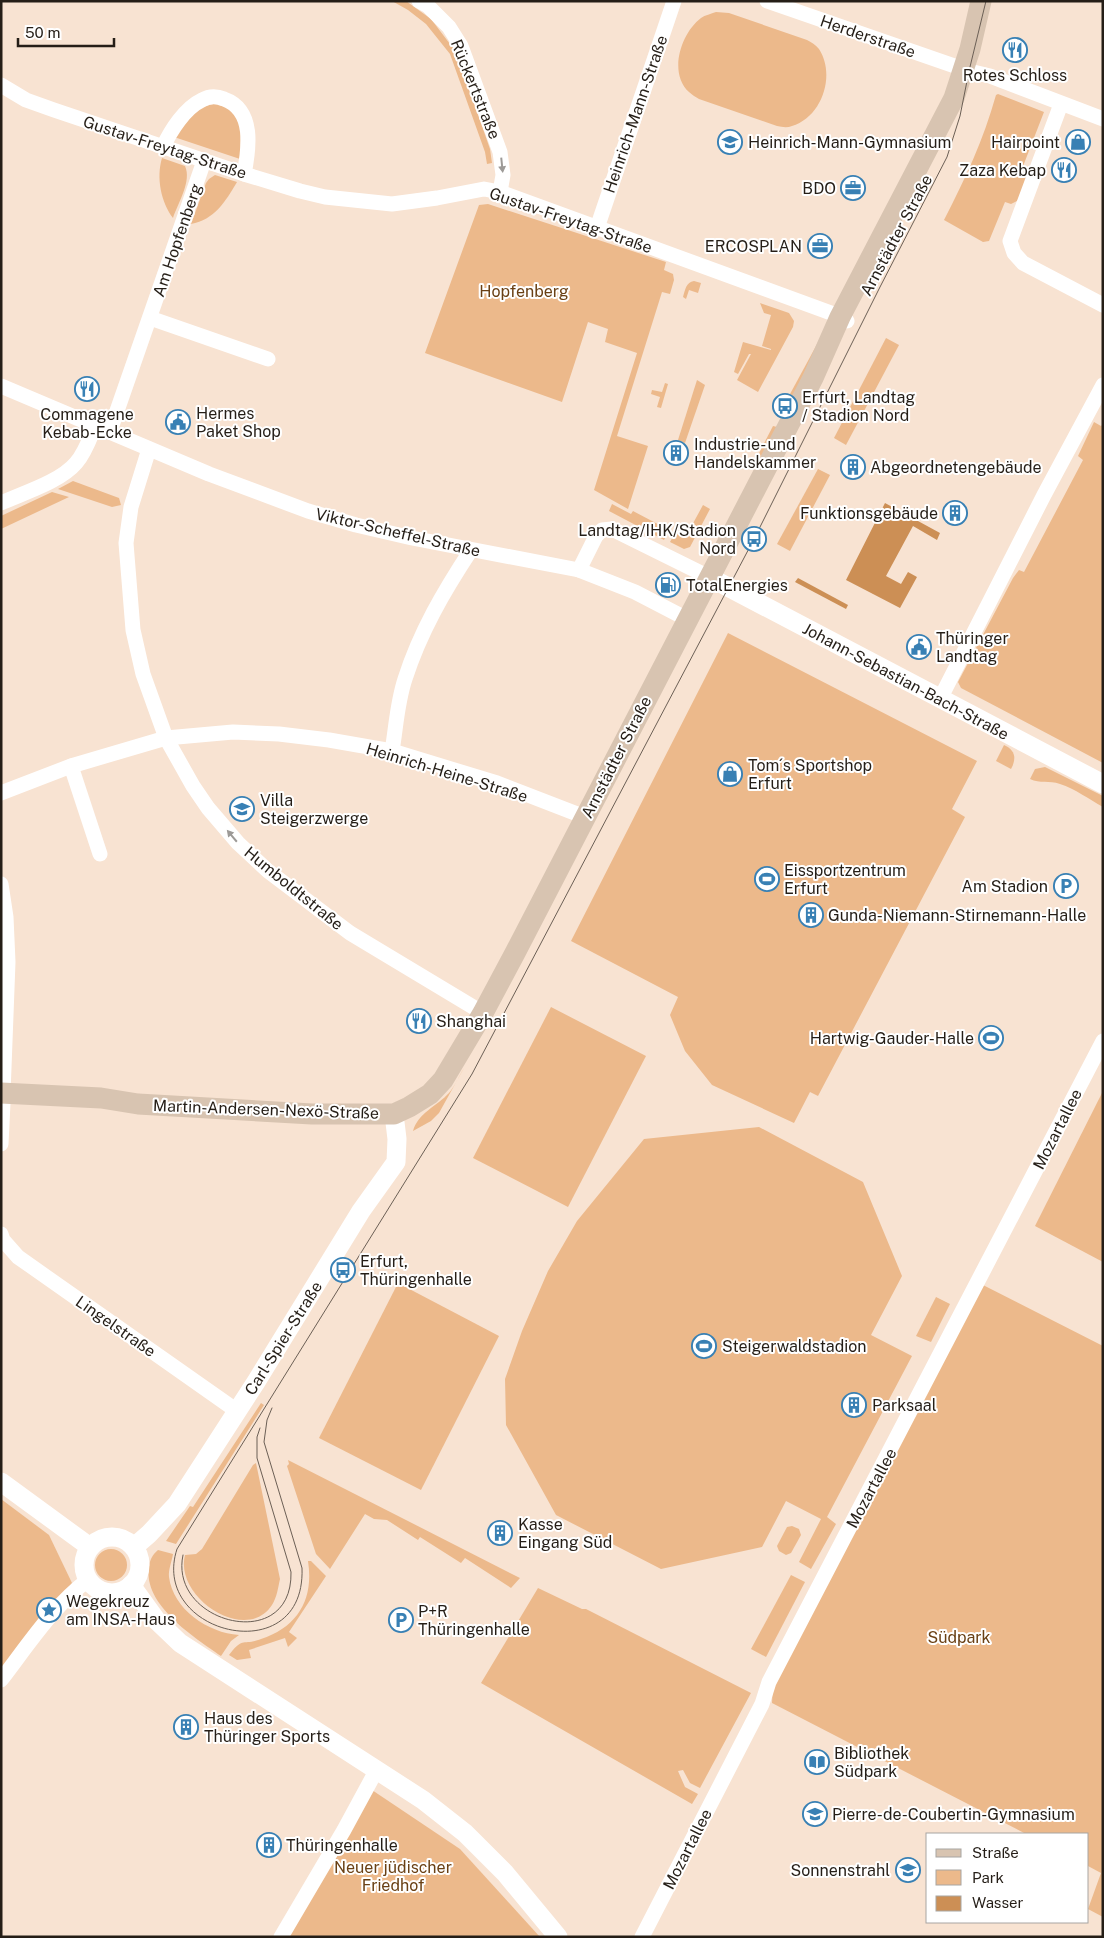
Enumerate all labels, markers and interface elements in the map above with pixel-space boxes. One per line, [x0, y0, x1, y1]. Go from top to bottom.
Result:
street label: Herderstraße [818, 11, 918, 62]
scale bar [18, 15, 114, 47]
text: 50 m [25, 24, 60, 41]
street label: Heinrich-Mann-Straße [600, 33, 671, 196]
street label: Rückertstraße [447, 37, 504, 142]
restaurant icon: Rotes Schloss [1002, 37, 1028, 63]
place label: Rotes Schloss [963, 66, 1067, 85]
street label: Gustav-Freytag-Straße [81, 112, 249, 183]
school or university icon: Heinrich-Mann-Gymnasium [717, 129, 743, 155]
shop icon: Hairpoint [1065, 129, 1091, 155]
place label: Heinrich-Mann-Gymnasium [748, 133, 951, 152]
place label: Hairpoint [991, 133, 1060, 152]
one-way arrow [498, 157, 506, 173]
restaurant icon: Zaza Kebap [1051, 157, 1077, 183]
place label: Zaza Kebap [959, 161, 1046, 180]
street label: Arnstädter Straße [857, 171, 936, 299]
office icon: BDO [840, 175, 866, 201]
place label: BDO [802, 179, 836, 198]
street label: Am Hopfenberg [149, 181, 206, 299]
street label: Gustav-Freytag-Straße [487, 184, 655, 257]
office icon: ERCOSPLAN [807, 233, 833, 259]
place label: ERCOSPLAN [705, 237, 802, 256]
park label: Hopfenberg [479, 282, 569, 301]
restaurant icon: Commagene Kebab-Ecke [74, 376, 100, 402]
place label: Erfurt, Landtag / Stadion Nord [802, 388, 915, 425]
bus stop icon: Erfurt, Landtag / Stadion Nord [772, 393, 798, 419]
place label: Hermes Paket Shop [196, 404, 281, 441]
place label: Commagene Kebab-Ecke [40, 405, 134, 442]
public building icon: Hermes Paket Shop [165, 409, 191, 435]
place label: Industrie- und Handelskammer [694, 435, 816, 472]
building icon: Industrie- und Handelskammer [663, 440, 689, 466]
building icon: Abgeordnetengebäude [840, 454, 866, 480]
place label: Abgeordnetengebäude [870, 458, 1042, 477]
building icon: Funktionsgebäude [942, 500, 968, 526]
street label: Viktor-Scheffel-Straße [314, 504, 482, 561]
place label: Funktionsgebäude [800, 504, 938, 523]
place label: Landtag/IHK/Stadion Nord [578, 521, 736, 558]
bus stop icon: Landtag/IHK/Stadion Nord [741, 526, 767, 552]
fuel station icon: TotalEnergies [655, 572, 681, 598]
place label: TotalEnergies [686, 576, 788, 595]
street label: Johann-Sebastian-Bach-Straße [799, 619, 1012, 744]
place label: Thüringer Landtag [936, 629, 1009, 666]
public building icon: Thüringer Landtag [906, 634, 932, 660]
street label: Arnstädter Straße [577, 693, 655, 821]
street label: Heinrich-Heine-Straße [364, 739, 530, 806]
place label: Tom´s Sportshop Erfurt [748, 756, 872, 793]
shop icon: Tom´s Sportshop Erfurt [717, 761, 743, 787]
place label: Villa Steigerzwerge [260, 791, 368, 828]
school or university icon: Villa Steigerzwerge [229, 796, 255, 822]
one-way arrow [226, 829, 237, 842]
street label: Humboldtstraße [240, 843, 347, 934]
place label: Eissportzentrum Erfurt [784, 861, 906, 898]
sports icon: Eissportzentrum Erfurt [754, 866, 780, 892]
parking icon: Am Stadion [1053, 873, 1079, 899]
place label: Am Stadion [962, 877, 1048, 896]
building icon: Gunda-Niemann-Stirnemann-Halle [798, 902, 824, 928]
place label: Gunda-Niemann-Stirnemann-Halle [828, 906, 1086, 925]
restaurant icon: Shanghai [406, 1008, 432, 1034]
place label: Shanghai [436, 1012, 506, 1031]
sports icon: Hartwig-Gauder-Halle [978, 1025, 1004, 1051]
place label: Hartwig-Gauder-Halle [810, 1029, 974, 1048]
street label: Mozartallee [1029, 1086, 1086, 1173]
street label: Martin-Andersen-Nexö-Straße [153, 1096, 379, 1123]
place label: Erfurt, Thüringenhalle [360, 1252, 472, 1289]
bus stop icon: Erfurt, Thüringenhalle [330, 1257, 356, 1283]
street label: Carl-Spier-Straße [241, 1278, 326, 1399]
street label: Lingelstraße [72, 1292, 159, 1361]
sports icon: Steigerwaldstadion [691, 1333, 717, 1359]
place label: Steigerwaldstadion [722, 1337, 867, 1356]
building icon: Parksaal [841, 1392, 867, 1418]
place label: Parksaal [872, 1396, 937, 1415]
street label: Mozartallee [842, 1445, 900, 1531]
place label: Kasse Eingang Süd [518, 1515, 612, 1552]
building icon: Kasse Eingang Süd [487, 1520, 513, 1546]
place label: Wegekreuz am INSA-Haus [66, 1592, 175, 1629]
place icon: Wegekreuz am INSA-Haus [36, 1597, 62, 1623]
place label: P+R Thüringenhalle [418, 1602, 530, 1639]
parking icon: P+R Thüringenhalle [388, 1607, 414, 1633]
park label: Südpark [927, 1628, 991, 1647]
place label: Haus des Thüringer Sports [204, 1709, 330, 1746]
building icon: Haus des Thüringer Sports [173, 1714, 199, 1740]
place label: Bibliothek Südpark [834, 1744, 909, 1781]
library icon: Bibliothek Südpark [804, 1749, 830, 1775]
school or university icon: Pierre-de-Coubertin-Gymnasium [802, 1801, 828, 1827]
place label: Pierre-de-Coubertin-Gymnasium [832, 1805, 1075, 1824]
street label: Mozartallee [659, 1806, 716, 1893]
building icon: Thüringenhalle [256, 1832, 282, 1858]
legend [926, 1833, 1089, 1923]
place label: Thüringenhalle [286, 1836, 398, 1855]
text: Straße [972, 1844, 1019, 1861]
school or university icon: Sonnenstrahl [895, 1857, 921, 1883]
park label: Neuer jüdischer Friedhof [334, 1858, 452, 1895]
place label: Sonnenstrahl [791, 1861, 890, 1880]
text: Park [972, 1869, 1004, 1886]
text: Wasser [972, 1894, 1024, 1911]

